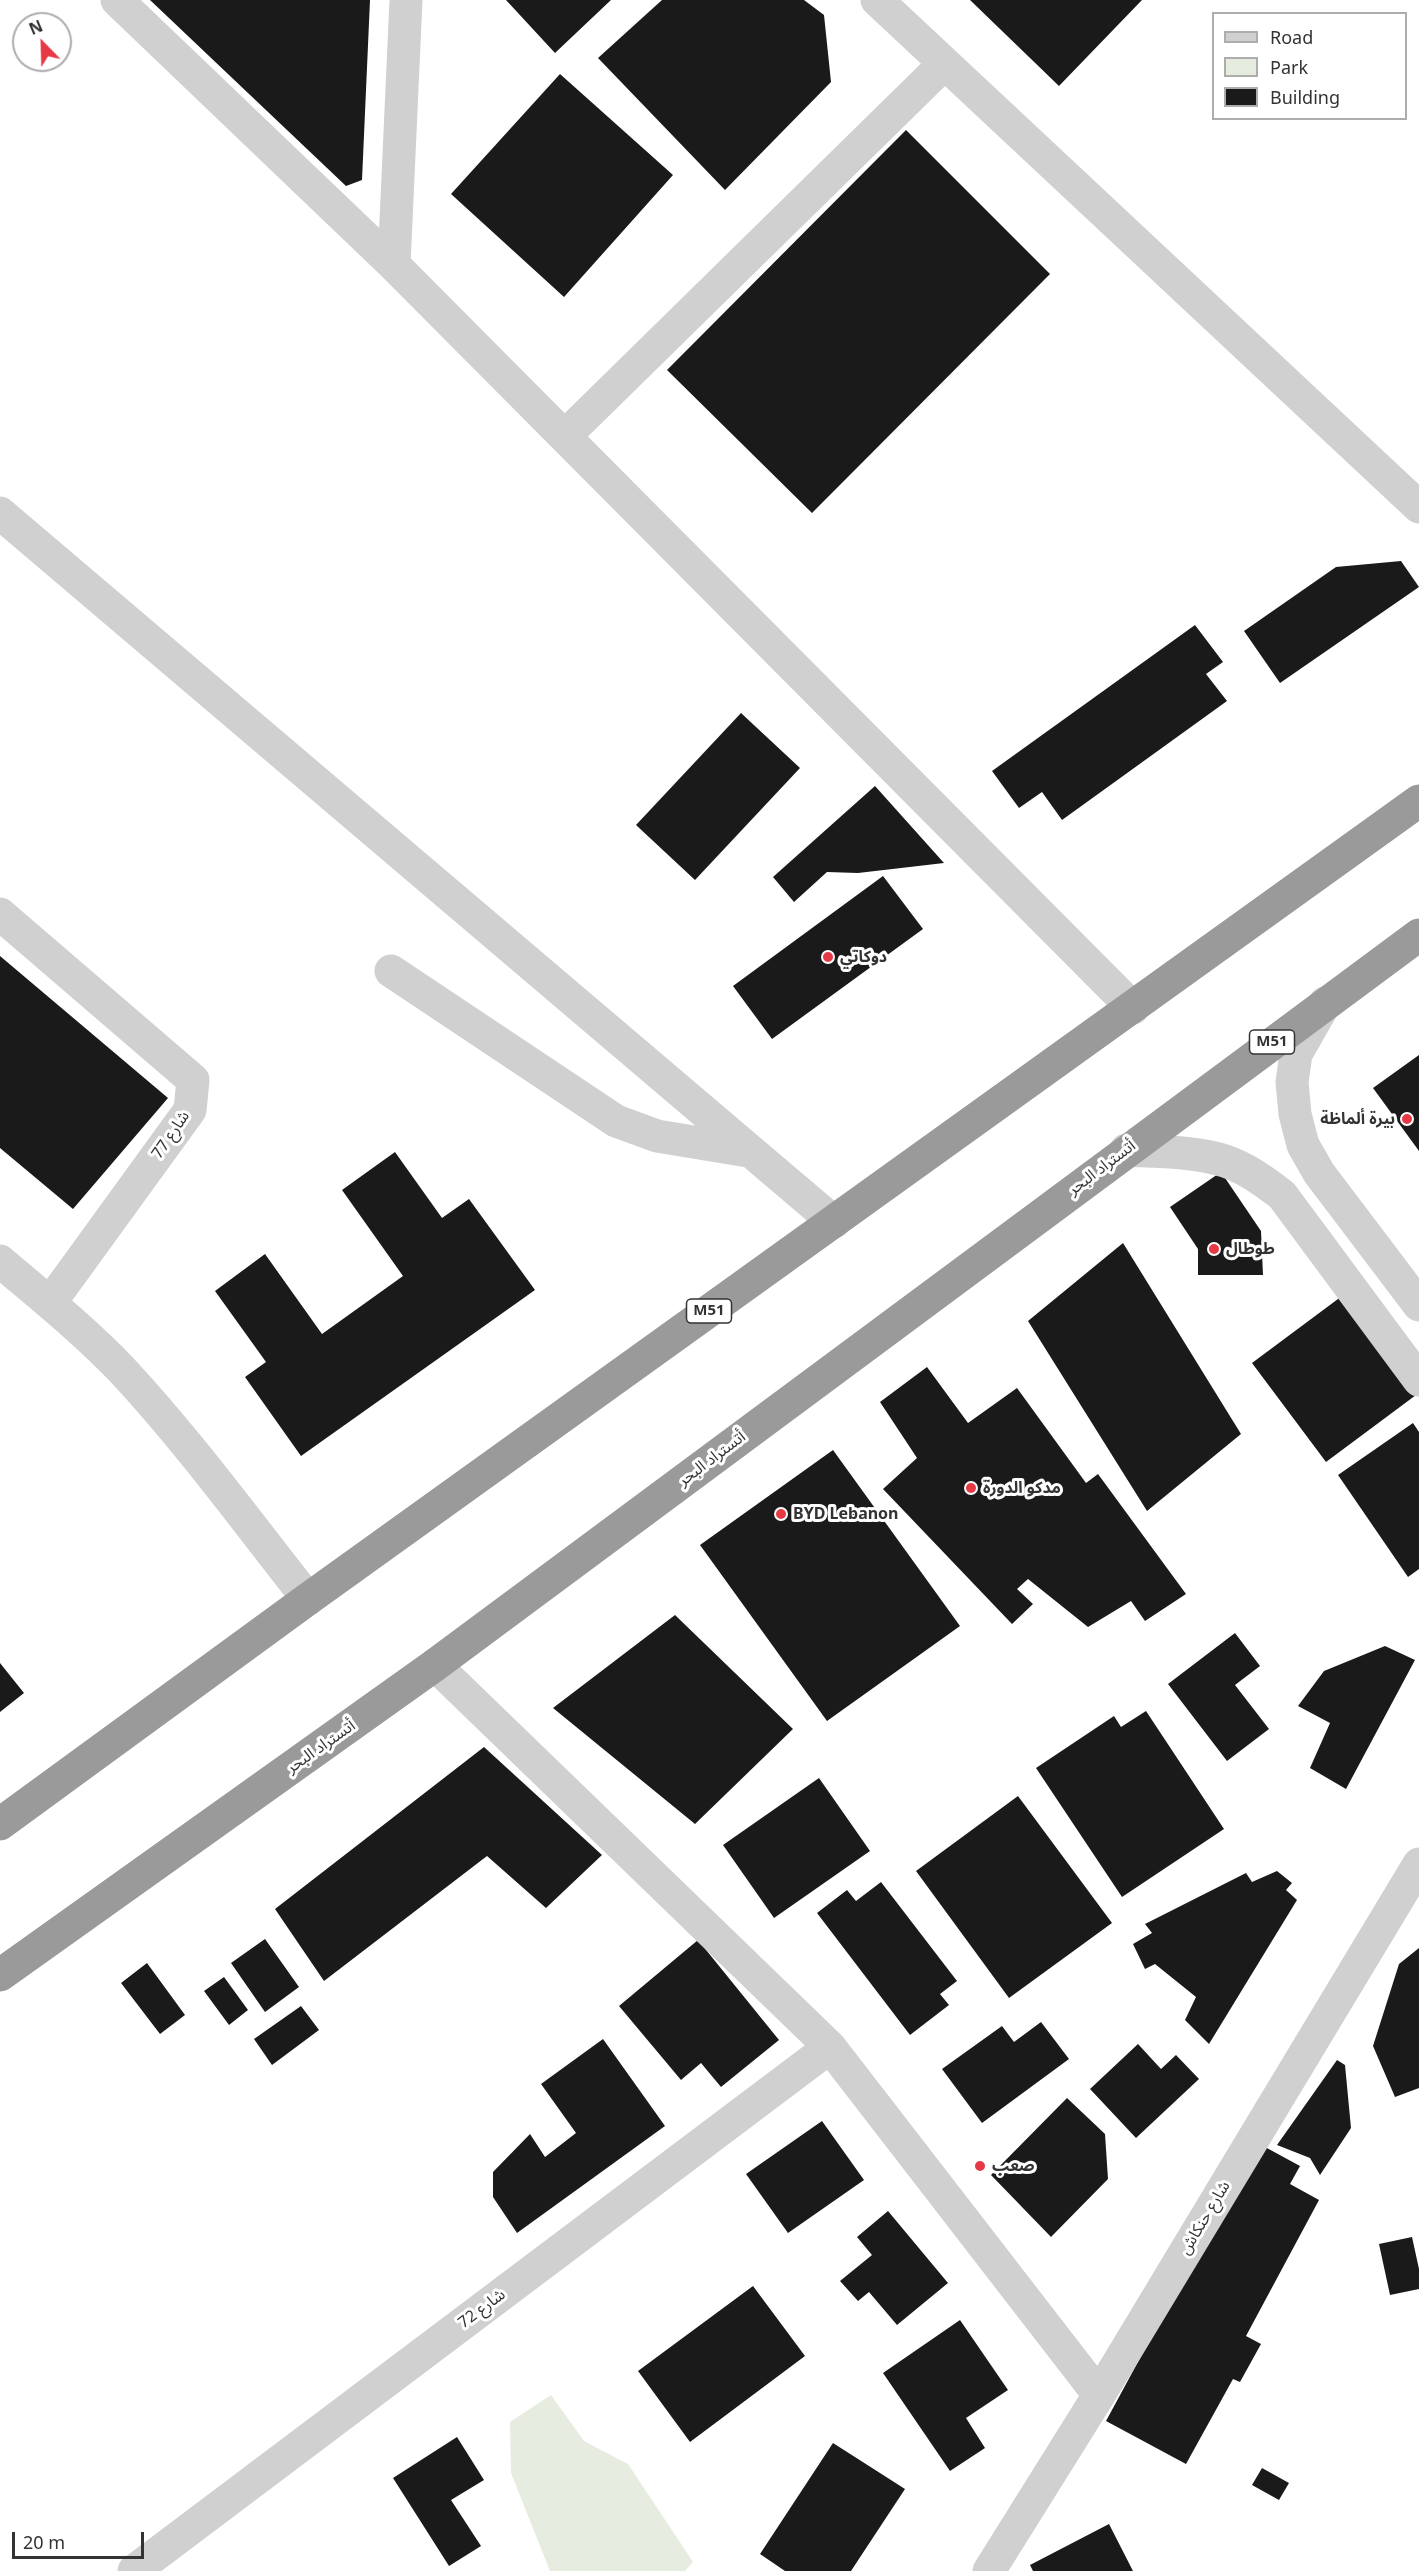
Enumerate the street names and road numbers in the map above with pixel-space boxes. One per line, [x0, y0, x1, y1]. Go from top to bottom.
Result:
road number: M51 [1250, 1030, 1294, 1054]
street label: شارع 77 [148, 1107, 194, 1163]
street label: أتستراد البحر [1064, 1136, 1140, 1200]
road number: M51 [686, 1299, 732, 1323]
street label: أتستراد البحر [674, 1427, 750, 1491]
street label: أتستراد البحر [283, 1716, 359, 1778]
street label: شارع حنكاش [1176, 2178, 1234, 2258]
street label: شارع 72 [455, 2285, 509, 2333]

